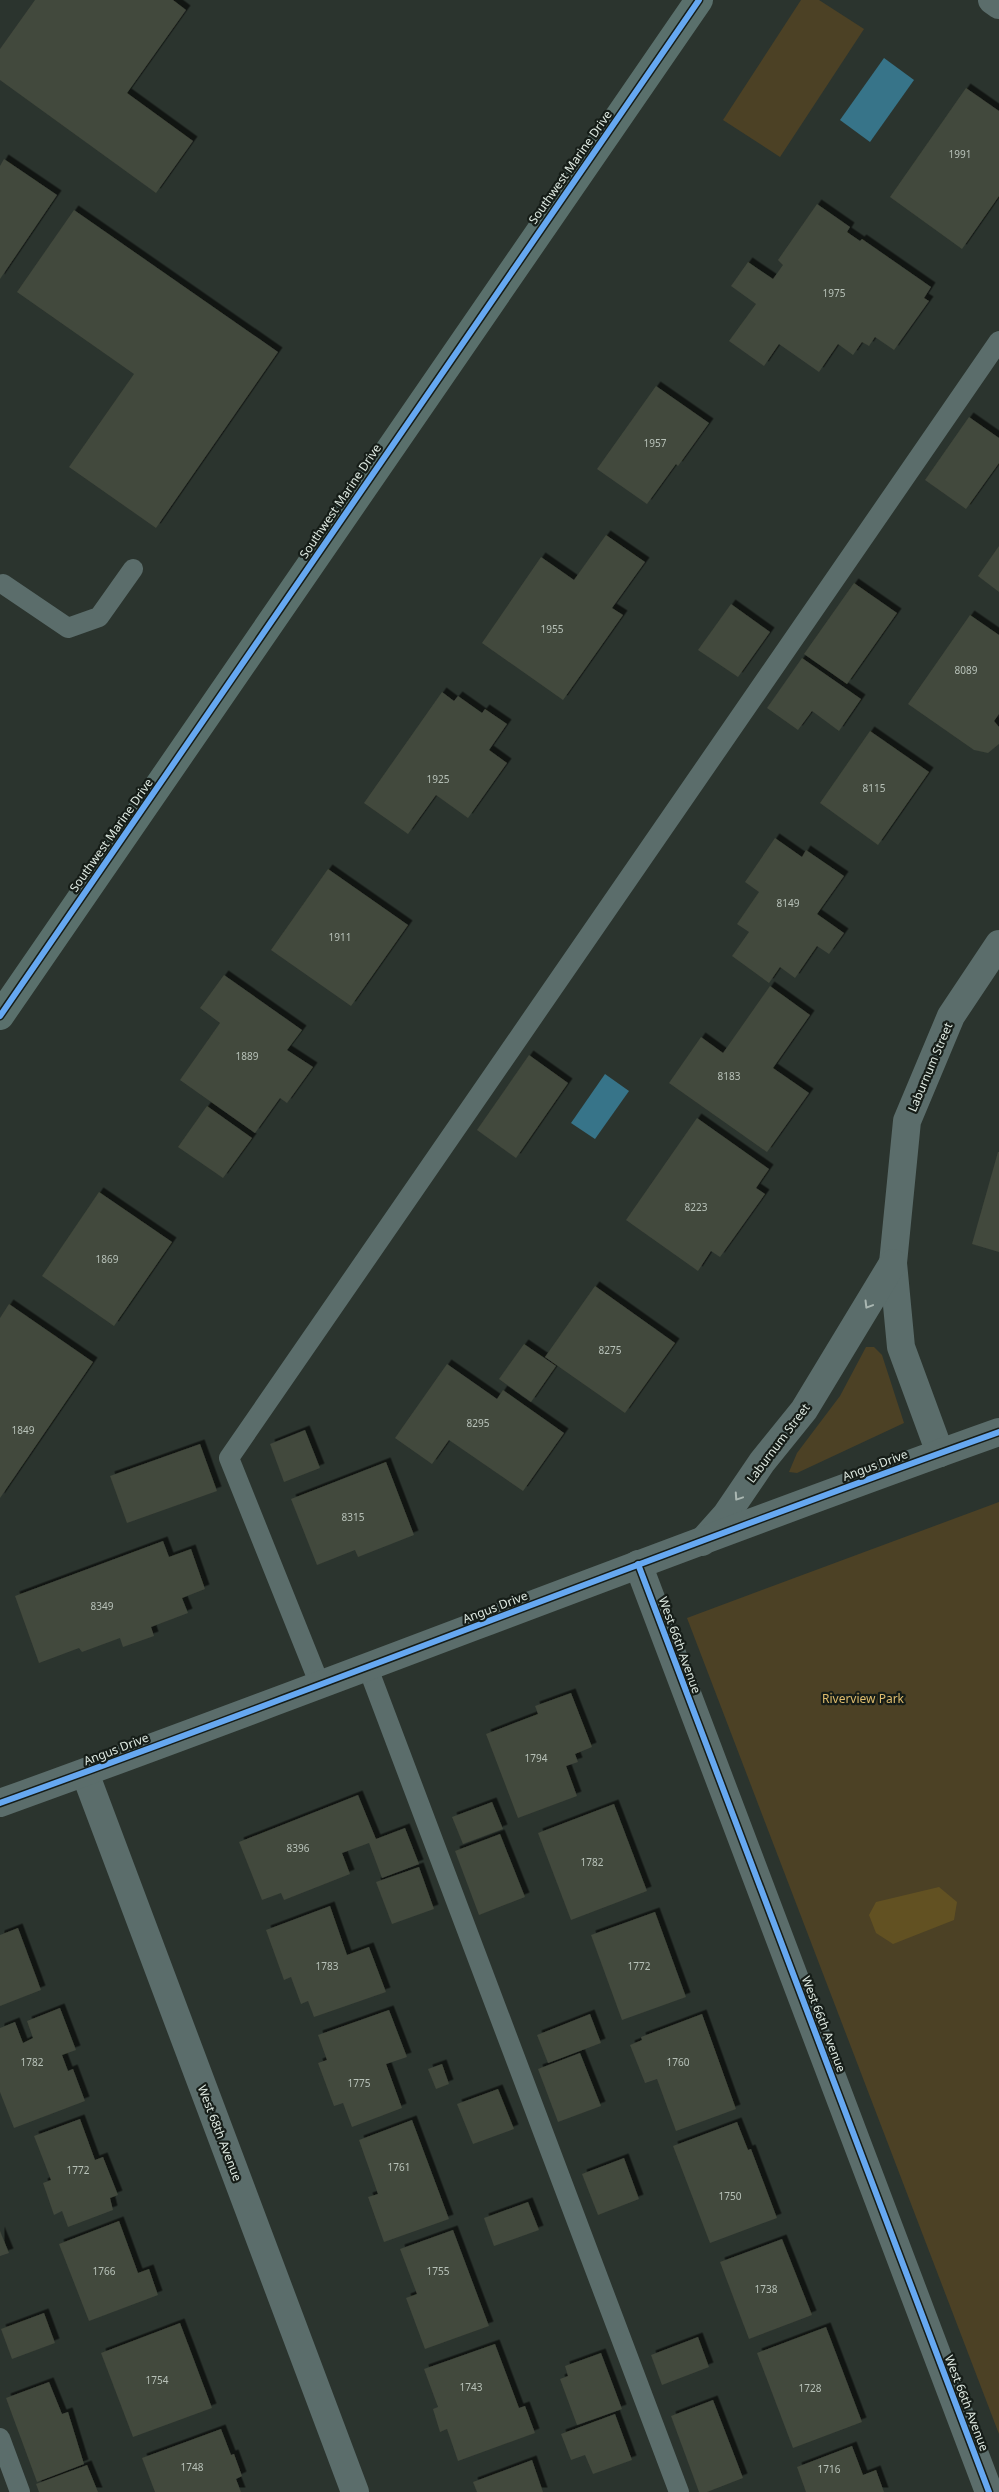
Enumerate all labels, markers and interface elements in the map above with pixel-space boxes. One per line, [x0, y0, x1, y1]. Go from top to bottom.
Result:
street label: Southwest Marine Drive [524, 107, 616, 227]
house number: 1991 [949, 147, 971, 161]
house number: 1975 [823, 286, 846, 300]
house number: 1957 [644, 436, 667, 450]
street label: Southwest Marine Drive [295, 440, 385, 562]
house number: 1955 [541, 622, 564, 636]
house number: 8089 [955, 663, 978, 677]
house number: 1925 [427, 772, 450, 786]
street label: Southwest Marine Drive [65, 775, 157, 895]
house number: 8115 [863, 781, 886, 795]
house number: 8149 [777, 896, 800, 910]
house number: 1911 [329, 930, 351, 944]
street label: Laburnum Street [904, 1019, 957, 1114]
house number: 1889 [236, 1049, 259, 1063]
house number: 8183 [718, 1069, 741, 1083]
house number: 8223 [685, 1200, 708, 1214]
house number: 1869 [96, 1252, 119, 1266]
one-way arrow [864, 1299, 874, 1308]
house number: 8275 [599, 1343, 622, 1357]
street label: Laburnum Street [742, 1399, 814, 1486]
house number: 8295 [467, 1416, 490, 1430]
house number: 1849 [12, 1423, 35, 1437]
street label: Angus Drive [840, 1445, 910, 1485]
one-way arrow [735, 1491, 744, 1501]
house number: 8315 [342, 1510, 365, 1524]
street label: Angus Drive [460, 1587, 530, 1627]
street label: West 66th Avenue [655, 1594, 705, 1696]
house number: 8349 [91, 1599, 114, 1613]
park label: Riverview Park [822, 1690, 905, 1707]
street label: Angus Drive [81, 1729, 151, 1769]
house number: 1794 [525, 1751, 548, 1765]
house number: 8396 [287, 1841, 310, 1855]
house number: 1782 [581, 1855, 604, 1869]
house number: 1783 [316, 1959, 339, 1973]
house number: 1772 [628, 1959, 651, 1973]
street label: West 66th Avenue [798, 1974, 850, 2075]
house number: 1782 [21, 2055, 44, 2069]
house number: 1760 [667, 2055, 690, 2069]
house number: 1775 [348, 2076, 371, 2090]
street label: West 68th Avenue [194, 2083, 246, 2184]
house number: 1761 [388, 2160, 410, 2174]
house number: 1772 [67, 2163, 90, 2177]
house number: 1750 [719, 2189, 742, 2203]
house number: 1766 [93, 2264, 116, 2278]
house number: 1755 [427, 2264, 450, 2278]
house number: 1738 [755, 2282, 778, 2296]
street label: West 66th Avenue [941, 2353, 993, 2454]
house number: 1754 [146, 2373, 169, 2387]
house number: 1743 [460, 2380, 483, 2394]
house number: 1728 [799, 2381, 822, 2395]
house number: 1748 [181, 2460, 204, 2474]
house number: 1716 [818, 2462, 841, 2476]

